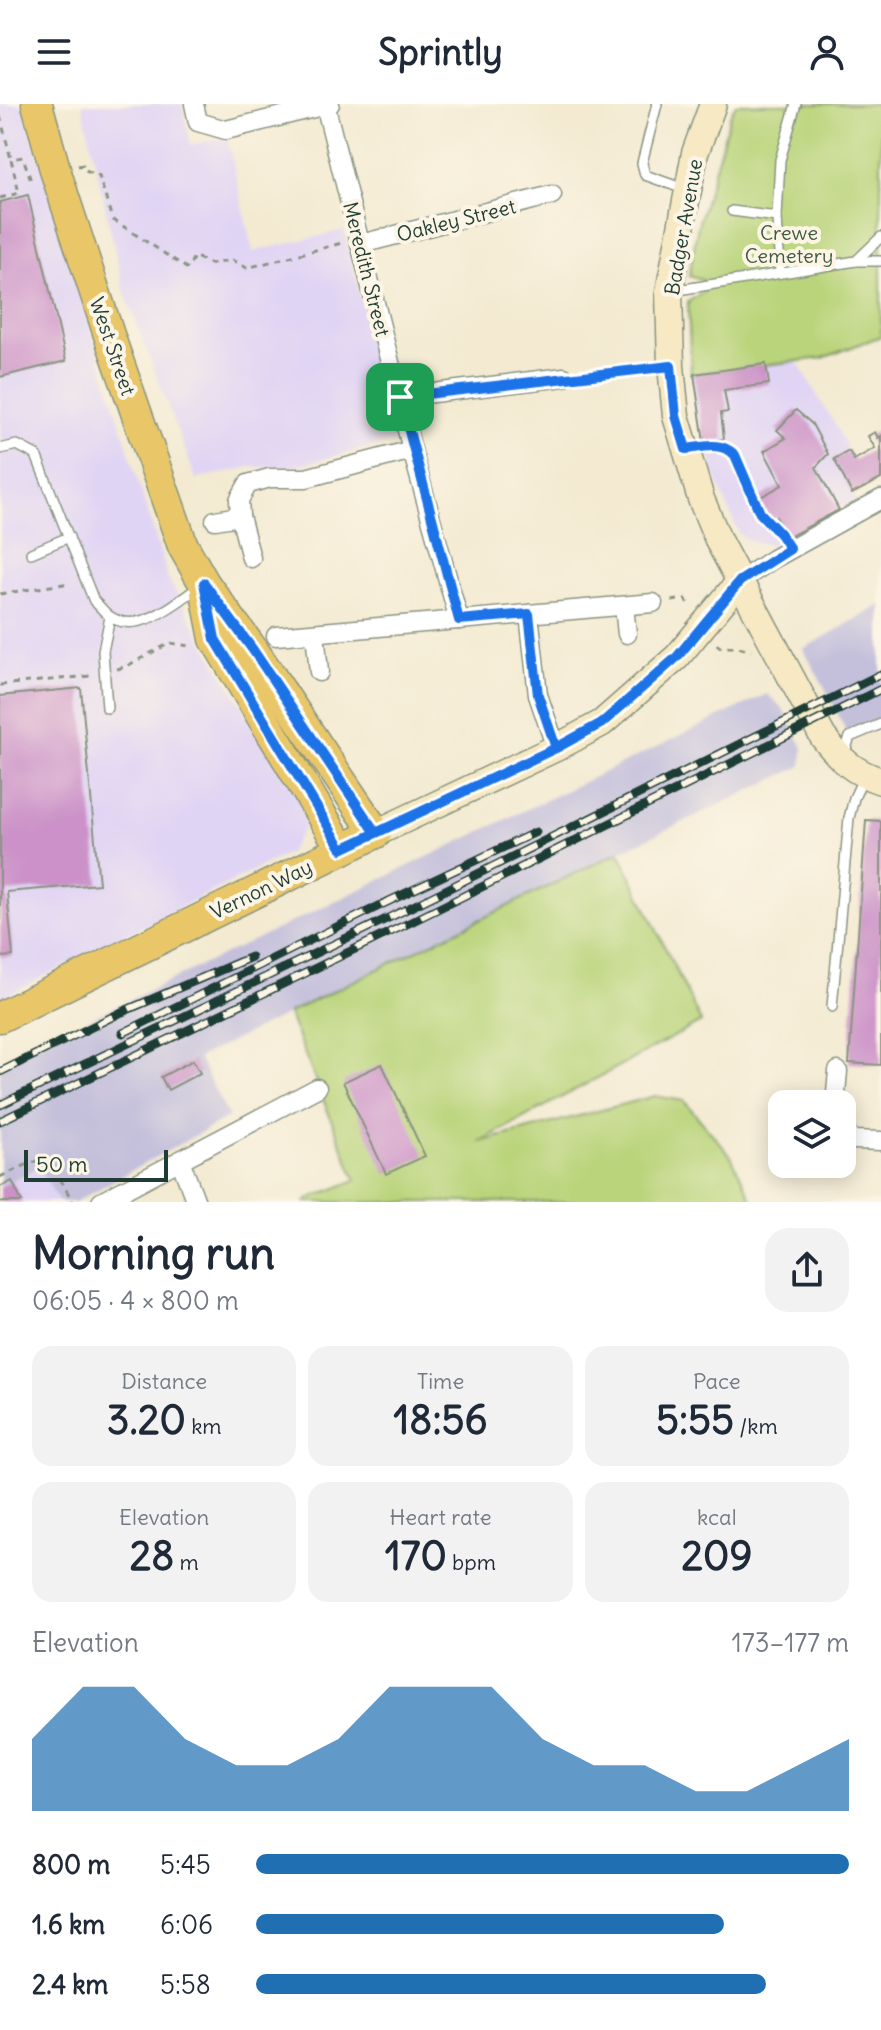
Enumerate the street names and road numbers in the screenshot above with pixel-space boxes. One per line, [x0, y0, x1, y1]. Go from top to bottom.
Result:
street label: Badger Avenue [659, 157, 707, 297]
street label: Oakley Street [394, 193, 518, 247]
street label: Meredith Street [338, 199, 396, 339]
street label: West Street [85, 294, 142, 399]
street label: Vernon Way [206, 854, 316, 924]

